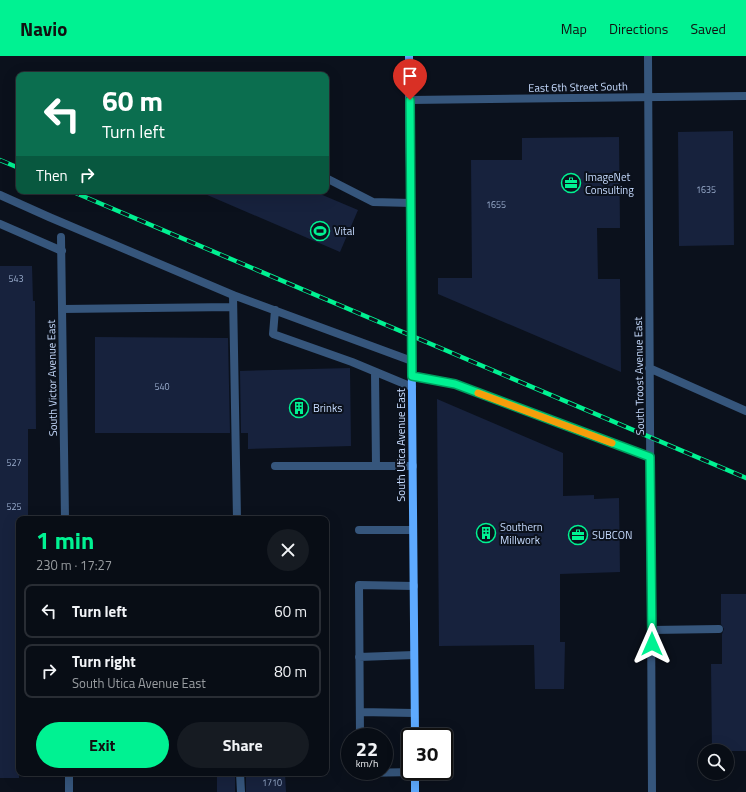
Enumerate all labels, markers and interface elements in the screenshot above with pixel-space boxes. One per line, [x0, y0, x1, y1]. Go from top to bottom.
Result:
text: Navio [20, 14, 67, 43]
text: Map [561, 18, 587, 39]
text: Directions [609, 18, 668, 39]
text: Saved [690, 18, 726, 39]
pin [393, 59, 427, 100]
icon: arrive [399, 65, 421, 87]
street label: East 6th Street South [528, 78, 628, 96]
text: 60 m [102, 79, 163, 122]
icon: left [36, 88, 88, 140]
text: Turn left [102, 118, 165, 145]
text: Then [36, 164, 68, 187]
icon: right [76, 164, 98, 186]
place label: ImageNet Consulting [585, 169, 634, 198]
office icon: ImageNet Consulting [560, 172, 582, 194]
house number: 1635 [696, 183, 716, 196]
house number: 1655 [486, 198, 506, 211]
sports icon: Vital [309, 220, 331, 242]
place label: Vital [334, 223, 355, 239]
house number: 543 [8, 272, 24, 285]
street label: South Troost Avenue East [630, 316, 648, 436]
street label: South Victor Avenue East [43, 319, 61, 436]
house number: 540 [154, 380, 170, 393]
street label: South Utica Avenue East [393, 388, 409, 502]
building icon: Brinks [288, 397, 310, 419]
place label: Brinks [313, 400, 342, 416]
house number: 527 [6, 456, 22, 469]
house number: 525 [6, 500, 22, 513]
place label: Southern Millwork [500, 519, 543, 548]
text: 1 min [36, 522, 94, 558]
building icon: Southern Millwork [475, 522, 497, 544]
office icon: SUBCON [567, 524, 589, 546]
place label: SUBCON [592, 527, 632, 543]
button: close [267, 529, 309, 571]
text: 230 m · 17:27 [36, 555, 112, 575]
icon: left [38, 600, 60, 622]
text: Turn left [72, 600, 127, 623]
text: 60 m [274, 600, 307, 623]
position arrow [631, 623, 673, 665]
text: Turn right [72, 650, 136, 673]
icon: right [38, 660, 60, 682]
text: 80 m [274, 660, 307, 683]
text: South Utica Avenue East [72, 673, 206, 693]
button: Exit [36, 722, 169, 768]
button: Share [177, 722, 309, 768]
speed limit sign: 30 [401, 728, 453, 780]
text: 22 [356, 733, 378, 764]
map controls [698, 744, 734, 780]
button: search [698, 744, 734, 780]
text: km/h [356, 756, 378, 771]
house number: 1710 [262, 776, 282, 789]

